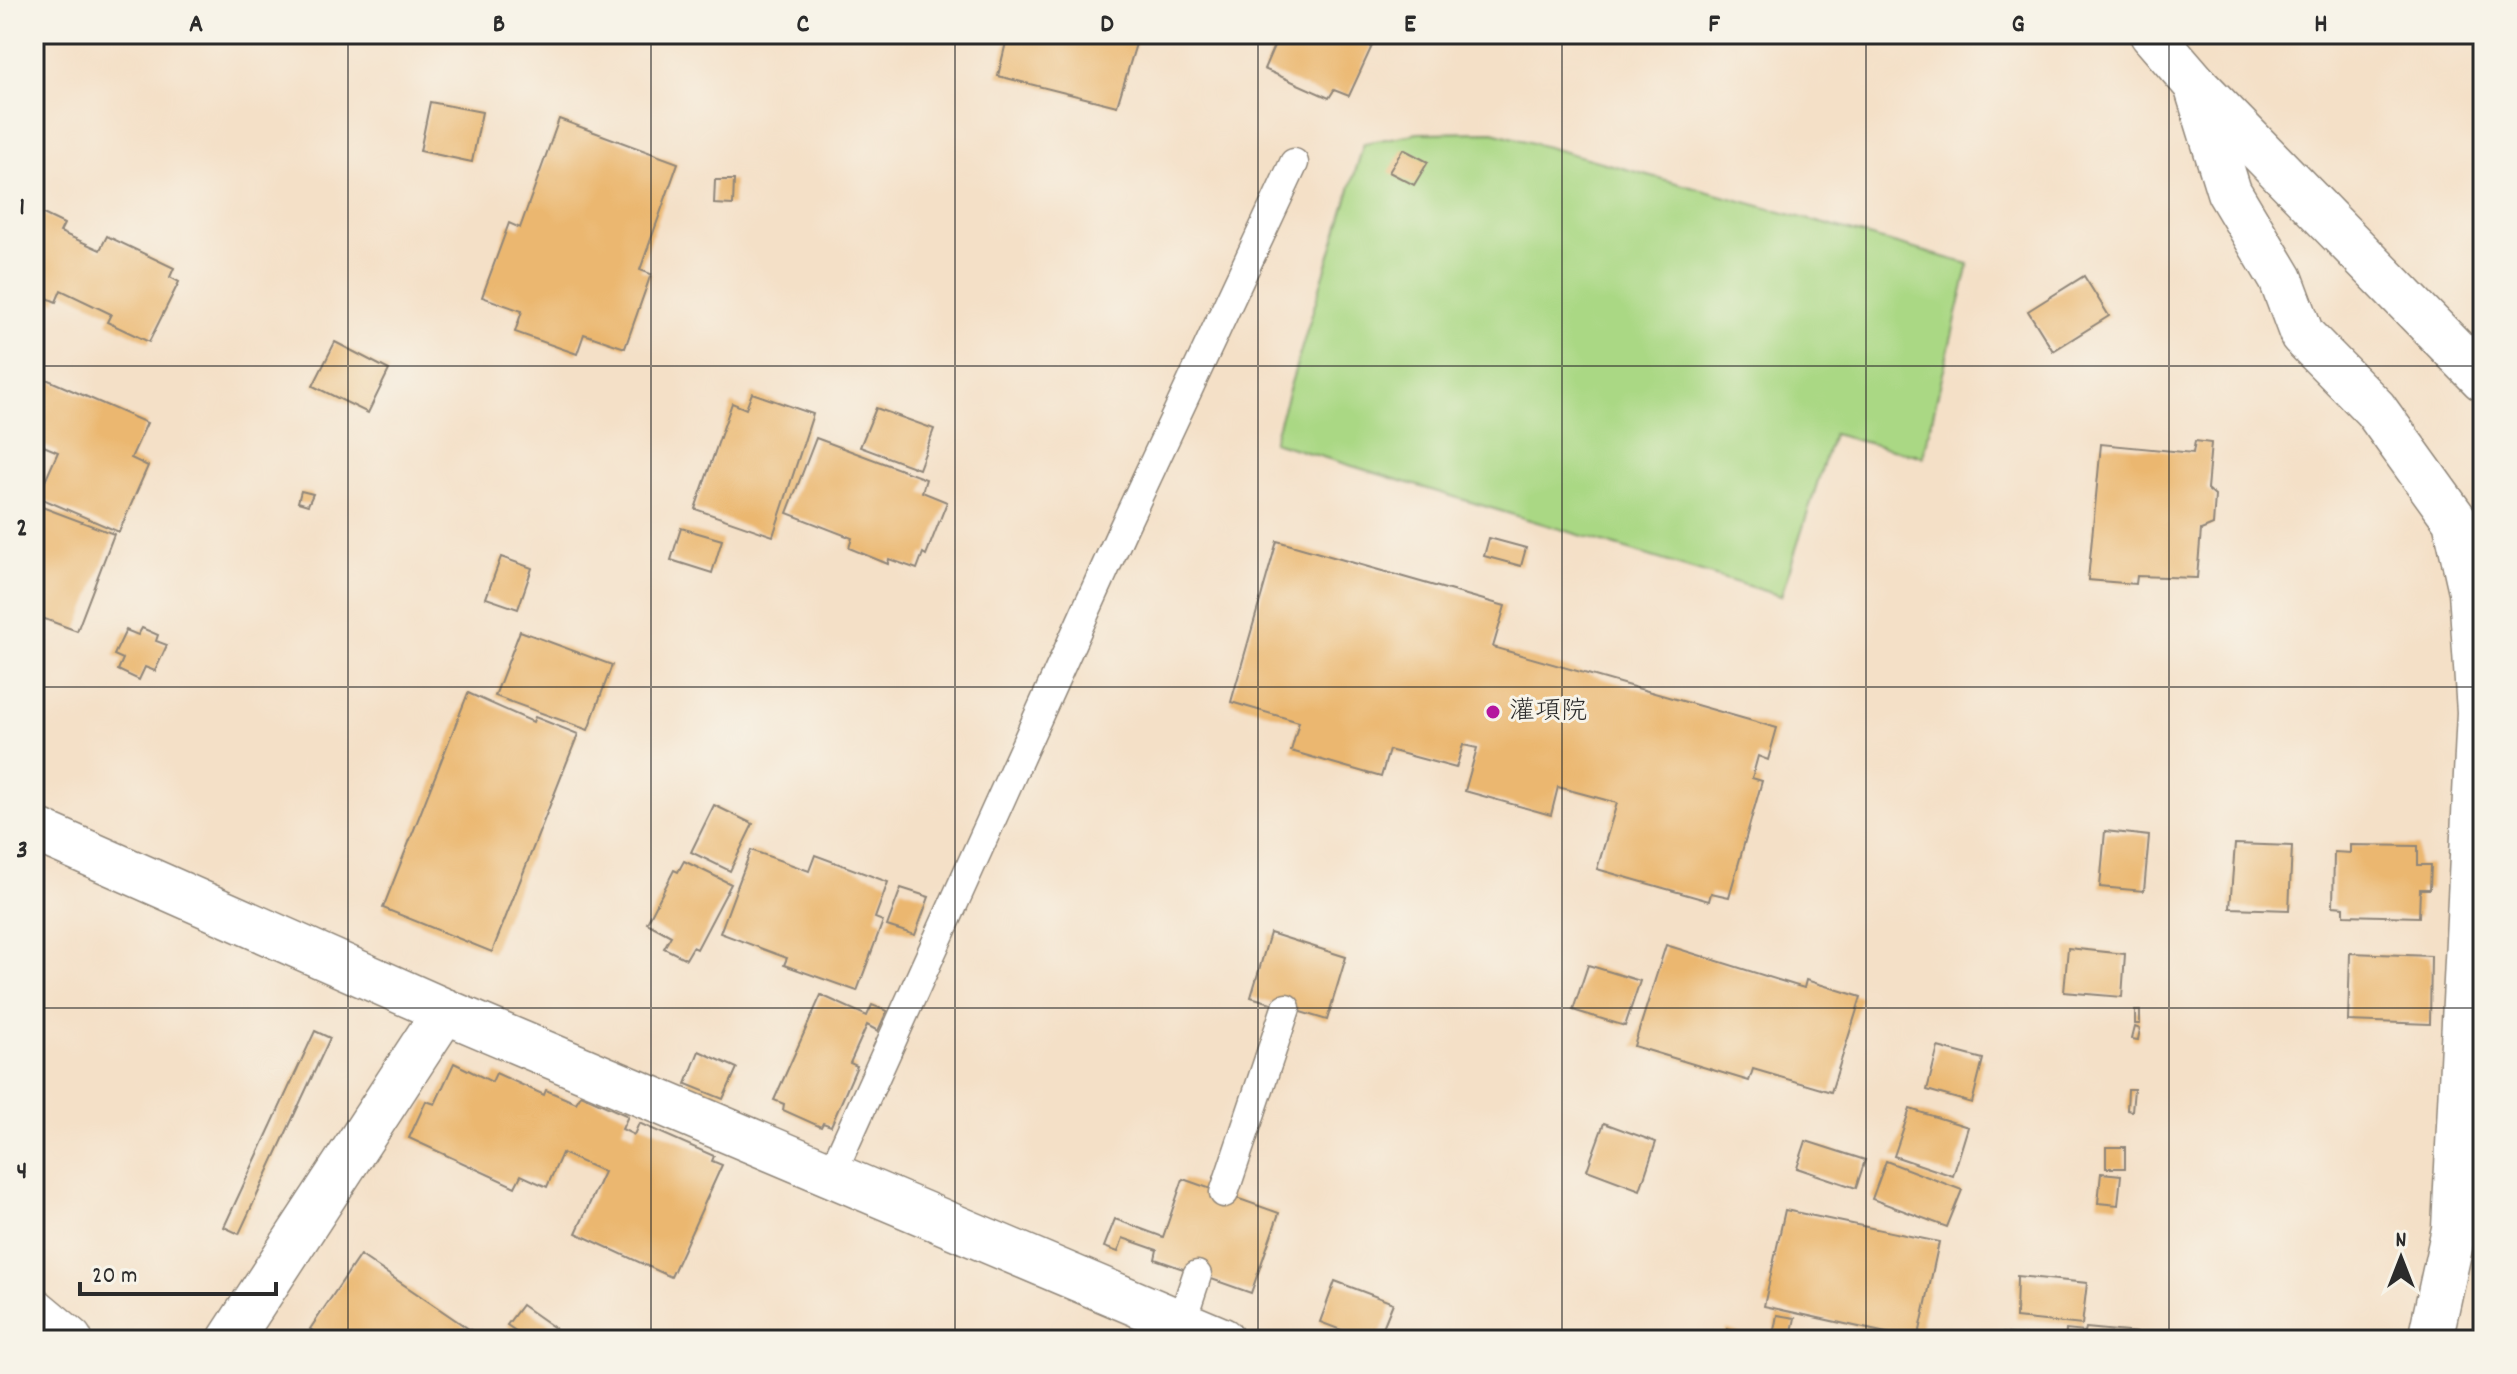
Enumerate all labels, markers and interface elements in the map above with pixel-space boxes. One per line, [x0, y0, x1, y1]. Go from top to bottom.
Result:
text: A [189, 7, 203, 44]
text: B [493, 7, 505, 44]
text: C [797, 7, 810, 44]
text: D [1100, 7, 1114, 44]
text: E [1404, 7, 1416, 44]
text: F [1708, 7, 1720, 44]
text: G [2011, 7, 2025, 44]
text: H [2314, 7, 2328, 44]
text: 1 [19, 190, 25, 227]
text: 2 [16, 511, 28, 548]
place label: 灌項院 [1509, 694, 1587, 731]
marker: 灌項院 [1484, 703, 1502, 721]
text: 3 [16, 833, 28, 870]
text: 4 [17, 1154, 27, 1191]
north arrow [2361, 1218, 2441, 1298]
text: N [2396, 1226, 2407, 1257]
scale bar [80, 1246, 276, 1296]
text: 20 m [92, 1260, 138, 1294]

